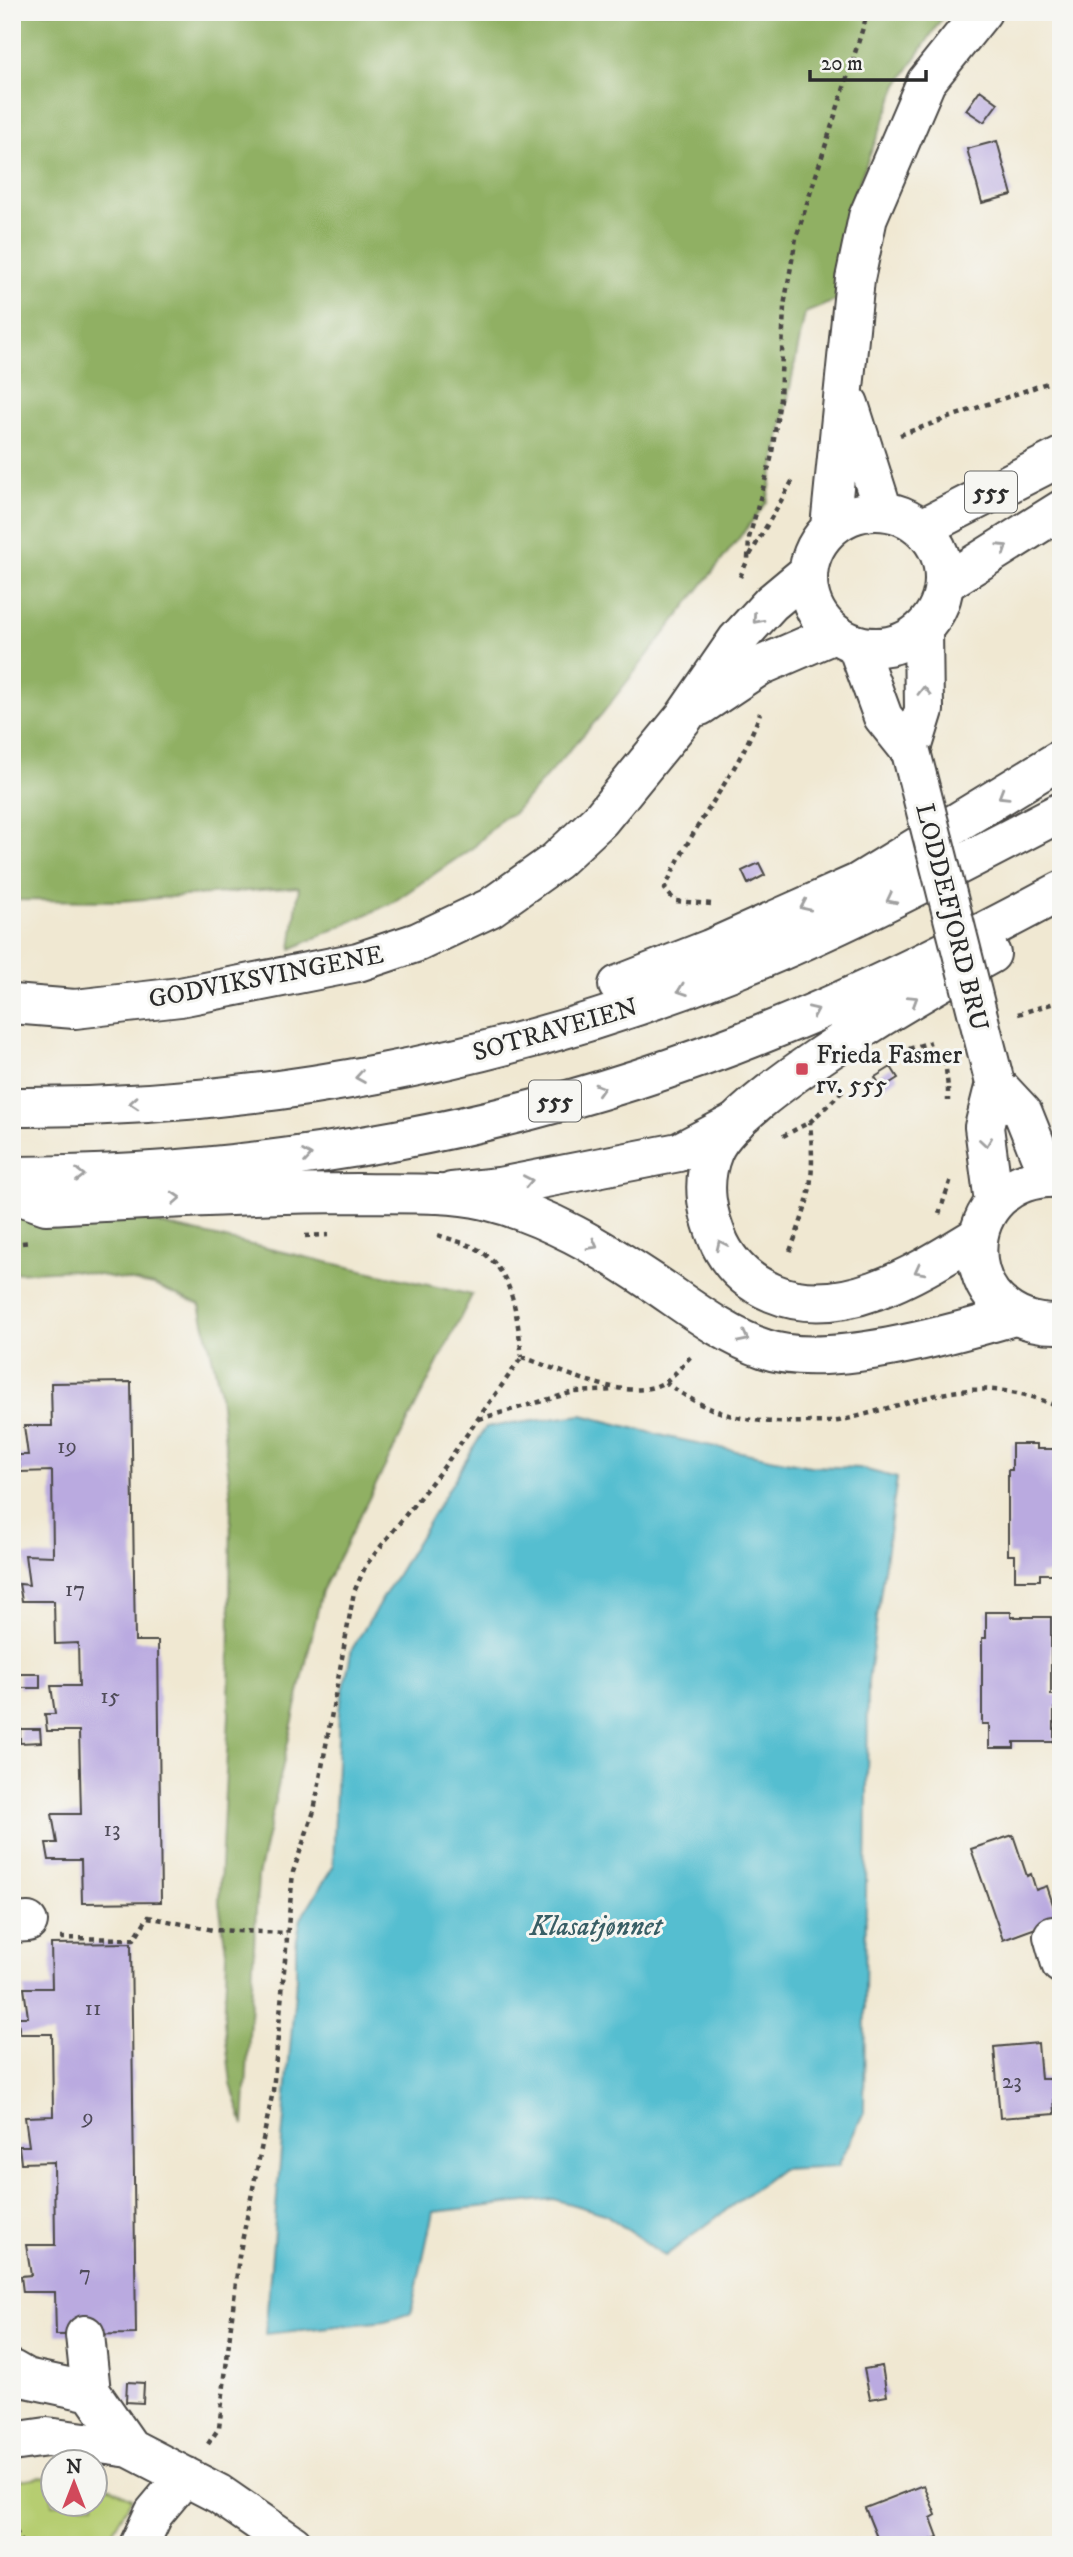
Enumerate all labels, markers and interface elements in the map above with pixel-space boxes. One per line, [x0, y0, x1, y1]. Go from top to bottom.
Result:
scale bar [810, 38, 926, 82]
text: 20 m [821, 51, 863, 77]
road number: 555 [965, 472, 1017, 512]
one-way arrow [996, 543, 1009, 556]
one-way arrow [753, 611, 765, 624]
one-way arrow [916, 686, 932, 696]
one-way arrow [997, 787, 1010, 800]
street label: LODDEFJORD BRU [907, 800, 996, 1034]
one-way arrow [886, 891, 898, 905]
one-way arrow [800, 898, 812, 912]
street label: GODVIKSVINGENE [146, 938, 387, 1016]
one-way arrow [677, 981, 689, 995]
street label: SOTRAVEIEN [469, 991, 642, 1070]
one-way arrow [906, 995, 919, 1008]
one-way arrow [807, 1005, 819, 1019]
place label: Frieda Fasmer rv. 555 [816, 1039, 963, 1102]
marker: Frieda Fasmer rv. 555 [794, 1061, 810, 1077]
one-way arrow [354, 1069, 366, 1084]
road number: 555 [529, 1080, 581, 1121]
one-way arrow [594, 1082, 606, 1097]
one-way arrow [128, 1095, 139, 1110]
one-way arrow [978, 1136, 993, 1148]
one-way arrow [301, 1149, 313, 1164]
one-way arrow [76, 1167, 86, 1183]
one-way arrow [522, 1175, 534, 1190]
one-way arrow [171, 1191, 182, 1206]
one-way arrow [585, 1237, 598, 1250]
one-way arrow [715, 1240, 729, 1252]
one-way arrow [914, 1262, 926, 1276]
one-way arrow [737, 1330, 749, 1344]
house number: 19 [57, 1432, 77, 1461]
house number: 17 [65, 1575, 85, 1604]
house number: 15 [100, 1682, 120, 1711]
house number: 13 [103, 1815, 121, 1844]
water label: Klasatjønnet [529, 1909, 665, 1944]
house number: 11 [85, 1994, 101, 2023]
house number: 23 [1002, 2067, 1022, 2096]
house number: 9 [81, 2103, 94, 2132]
house number: 7 [79, 2259, 91, 2288]
north arrow [38, 2448, 108, 2518]
text: N [66, 2456, 82, 2479]

